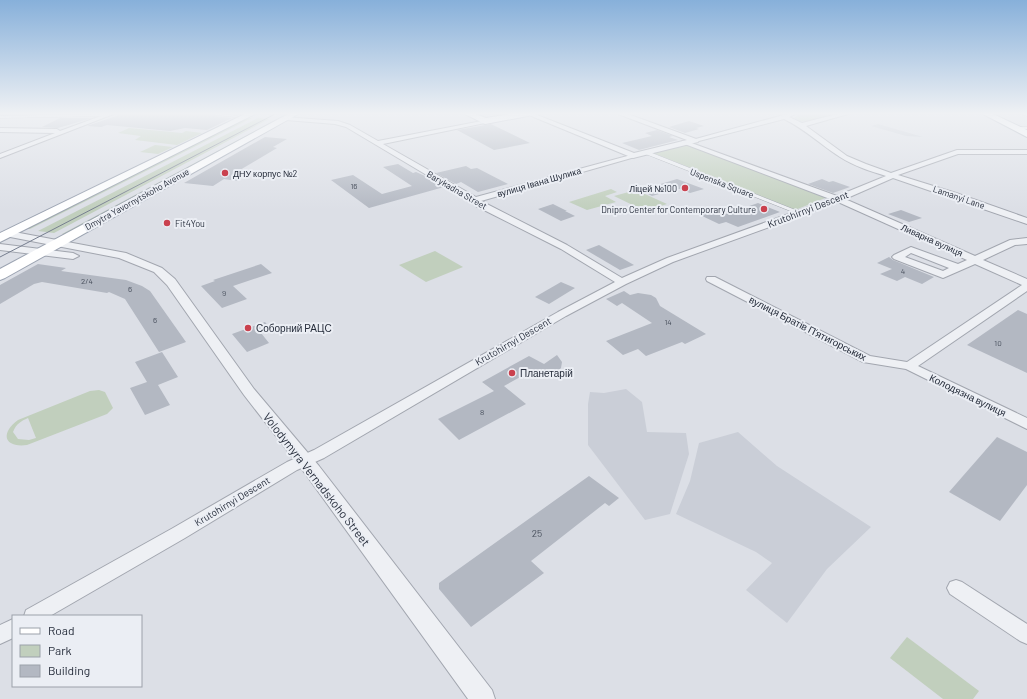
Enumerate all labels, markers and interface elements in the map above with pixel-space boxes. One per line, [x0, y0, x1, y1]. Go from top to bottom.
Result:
street label: вулиця Івана Шулика [496, 165, 582, 199]
street label: Dmytra Yavornytskoho Avenue [83, 166, 191, 232]
street label: Uspenska Square [688, 166, 756, 200]
marker: ДНУ корпус №2 [220, 168, 230, 178]
place label: ДНУ корпус №2 [233, 168, 297, 179]
street label: Barykadna Street [425, 168, 489, 212]
house number: 16 [351, 181, 357, 191]
place label: Ліцей №100 [629, 183, 677, 194]
marker: Ліцей №100 [680, 183, 690, 193]
street label: Lamanyi Lane [932, 183, 987, 211]
street label: Krutohirnyi Descent [766, 188, 851, 230]
place label: Dnipro Center for Contemporary Culture [601, 204, 756, 215]
marker: Dnipro Center for Contemporary Culture [759, 204, 769, 214]
marker: Fit4You [162, 218, 172, 228]
place label: Fit4You [175, 218, 205, 229]
street label: Ливарна вулиця [899, 221, 965, 259]
house number: 4 [901, 266, 905, 276]
house number: 2/4 [81, 276, 93, 286]
house number: 6 [128, 284, 132, 294]
house number: 9 [222, 288, 226, 298]
street label: вулиця Братів Пʼятигорських [747, 293, 869, 363]
street label: Krutohirnyi Descent [473, 314, 553, 368]
house number: 6 [153, 315, 157, 325]
house number: 14 [664, 317, 672, 327]
place label: Соборний РАЦС [256, 322, 332, 334]
marker: Соборний РАЦС [243, 323, 253, 333]
house number: 10 [994, 338, 1002, 348]
place label: Планетарій [520, 367, 573, 379]
marker: Планетарій [507, 368, 517, 378]
street label: Колодязна вулиця [928, 371, 1008, 419]
house number: 8 [480, 407, 484, 417]
street label: Volodymyra Vernadskoho Street [261, 410, 373, 548]
street label: Krutohirnyi Descent [192, 474, 272, 528]
house number: 25 [532, 527, 542, 539]
legend [12, 615, 142, 687]
text: Road [48, 623, 75, 637]
text: Park [48, 643, 72, 657]
text: Building [48, 663, 90, 677]

